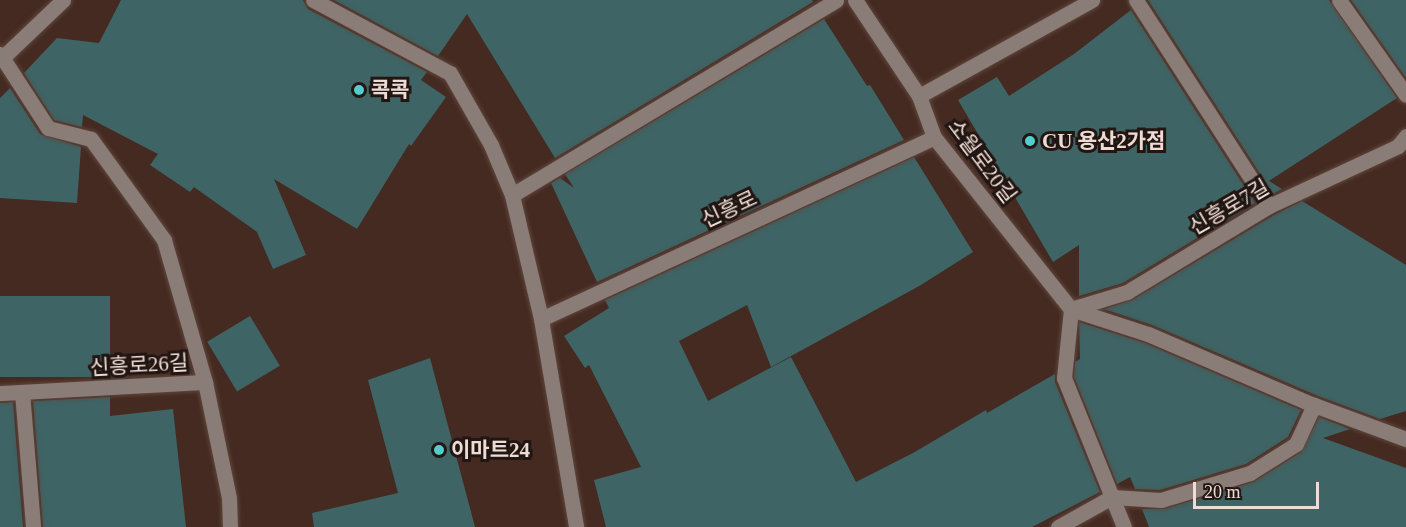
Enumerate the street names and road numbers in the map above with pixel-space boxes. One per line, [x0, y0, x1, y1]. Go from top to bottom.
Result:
street label: 소월로20길 [942, 114, 1022, 208]
street label: 신흥로7길 [1185, 174, 1273, 240]
street label: 신흥로 [697, 185, 761, 233]
street label: 신흥로26길 [89, 350, 189, 380]

